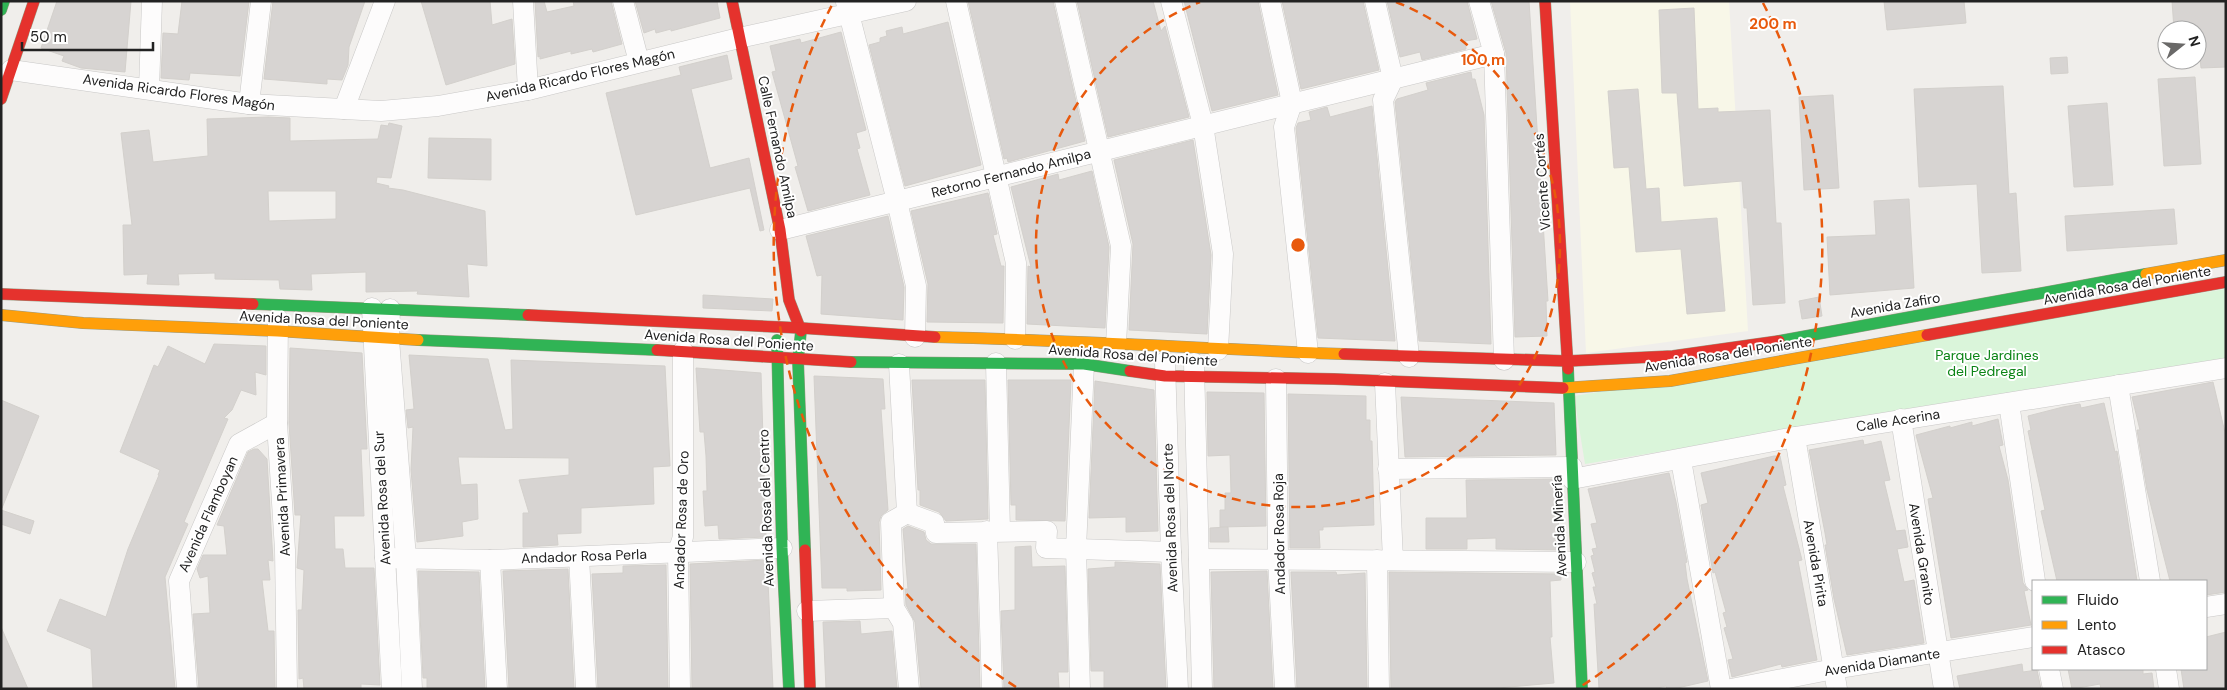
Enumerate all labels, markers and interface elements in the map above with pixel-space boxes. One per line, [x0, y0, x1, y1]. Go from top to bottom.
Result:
text: 200 m [1749, 14, 1797, 34]
scale bar [22, 20, 154, 52]
north arrow [2157, 20, 2207, 70]
text: 50 m [30, 27, 67, 47]
text: N [2184, 34, 2205, 49]
street label: Avenida Ricardo Flores Magón [484, 44, 676, 106]
text: 100 m [1461, 50, 1505, 70]
street label: Avenida Ricardo Flores Magón [82, 70, 276, 114]
street label: Calle Fernando Amilpa [754, 74, 802, 220]
street label: Vicente Cortés [1530, 133, 1554, 231]
street label: Retorno Fernando Amilpa [929, 144, 1093, 202]
centre of rings [1289, 236, 1307, 254]
street label: Avenida Rosa del Poniente [2042, 261, 2212, 309]
street label: Avenida Zafiro [1848, 288, 1942, 322]
street label: Avenida Rosa del Poniente [239, 307, 409, 333]
street label: Avenida Rosa del Poniente [644, 325, 814, 355]
street label: Avenida Rosa del Poniente [1643, 332, 1813, 376]
street label: Avenida Rosa del Poniente [1048, 340, 1218, 370]
park label: Parque Jardines del Pedregal [1935, 346, 2039, 380]
street label: Calle Acerina [1855, 404, 1941, 436]
street label: Avenida Rosa del Centro [754, 429, 778, 587]
street label: Avenida Rosa del Sur [369, 430, 395, 566]
street label: Avenida Primavera [270, 437, 294, 557]
street label: Avenida Rosa del Norte [1158, 443, 1182, 593]
street label: Andador Rosa de Oro [670, 450, 692, 590]
street label: Avenida Flamboyan [174, 453, 242, 575]
street label: Andador Rosa Roja [1269, 473, 1289, 595]
street label: Avenida Minería [1547, 475, 1571, 577]
street label: Avenida Granito [1905, 501, 1939, 607]
street label: Avenida Pirita [1799, 518, 1833, 608]
street label: Andador Rosa Perla [521, 545, 647, 567]
legend [2032, 580, 2207, 670]
text: Fluido [2077, 590, 2119, 610]
text: Lento [2077, 615, 2116, 635]
text: Atasco [2077, 640, 2125, 660]
street label: Avenida Diamante [1823, 644, 1941, 680]

